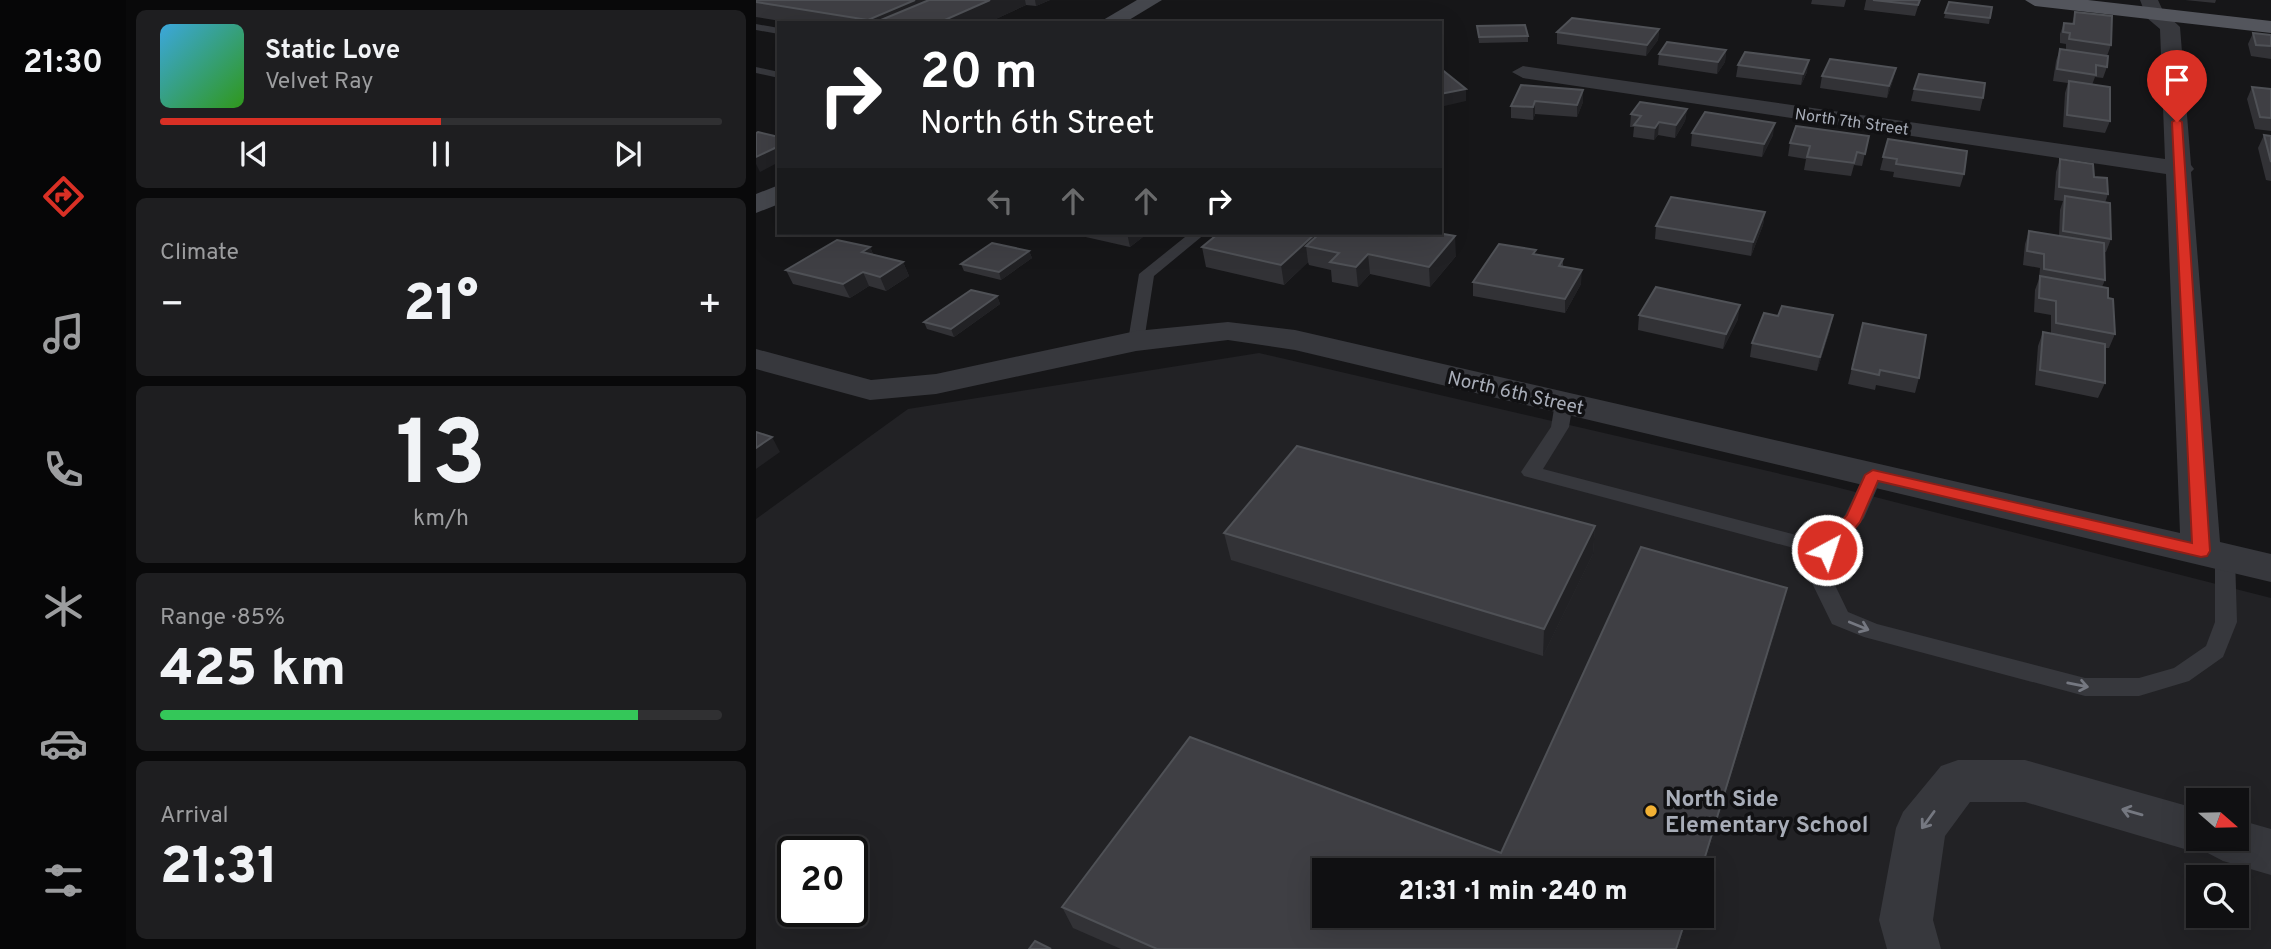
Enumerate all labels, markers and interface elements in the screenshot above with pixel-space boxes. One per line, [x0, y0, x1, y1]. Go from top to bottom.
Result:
text: Static Love [265, 35, 400, 68]
text: 21:30 [23, 44, 103, 84]
text: 20 m [920, 44, 1037, 106]
icon: right [805, 49, 896, 140]
pin [2147, 50, 2207, 122]
icon: arrive [2158, 61, 2196, 99]
text: Velvet Ray [265, 68, 373, 97]
text: North 6th Street [920, 105, 1155, 145]
street label: North 7th Street [1793, 105, 1910, 141]
icon: previous [235, 135, 273, 173]
icon: pause [422, 135, 460, 173]
icon: next [609, 135, 647, 173]
icon: directions [39, 172, 88, 221]
icon: left [981, 182, 1019, 220]
icon: ahead [1054, 182, 1092, 220]
icon: ahead [1127, 182, 1165, 220]
icon: right [1200, 182, 1238, 220]
text: Climate [160, 239, 239, 268]
text: 21° [404, 273, 478, 339]
text: − [160, 282, 185, 331]
text: + [697, 282, 722, 331]
icon: music [39, 309, 88, 358]
street label: North 6th Street [1445, 367, 1586, 421]
text: 13 [396, 402, 486, 517]
icon: phone [39, 445, 88, 494]
text: km/h [413, 505, 469, 534]
position arrow [1790, 513, 1864, 587]
icon: climate [39, 582, 88, 631]
text: Range · 85% [160, 604, 285, 633]
one-way arrow [1847, 620, 1869, 633]
text: 425 km [160, 638, 346, 704]
one-way arrow [2066, 678, 2089, 692]
icon: car [39, 719, 88, 768]
place label: North Side Elementary School [1665, 786, 1869, 841]
north arrow [2186, 788, 2249, 850]
map controls [2186, 788, 2249, 928]
text: Arrival [160, 802, 229, 831]
marker: North Side Elementary School [1643, 803, 1659, 819]
one-way arrow [2122, 805, 2144, 818]
one-way arrow [1921, 810, 1936, 829]
text: 21:31 [160, 836, 278, 902]
speed limit sign: 20 [777, 836, 868, 927]
icon: filters [39, 856, 88, 905]
button: search [2186, 865, 2249, 928]
text: 21:31 · 1 min · 240 m [1399, 876, 1627, 909]

